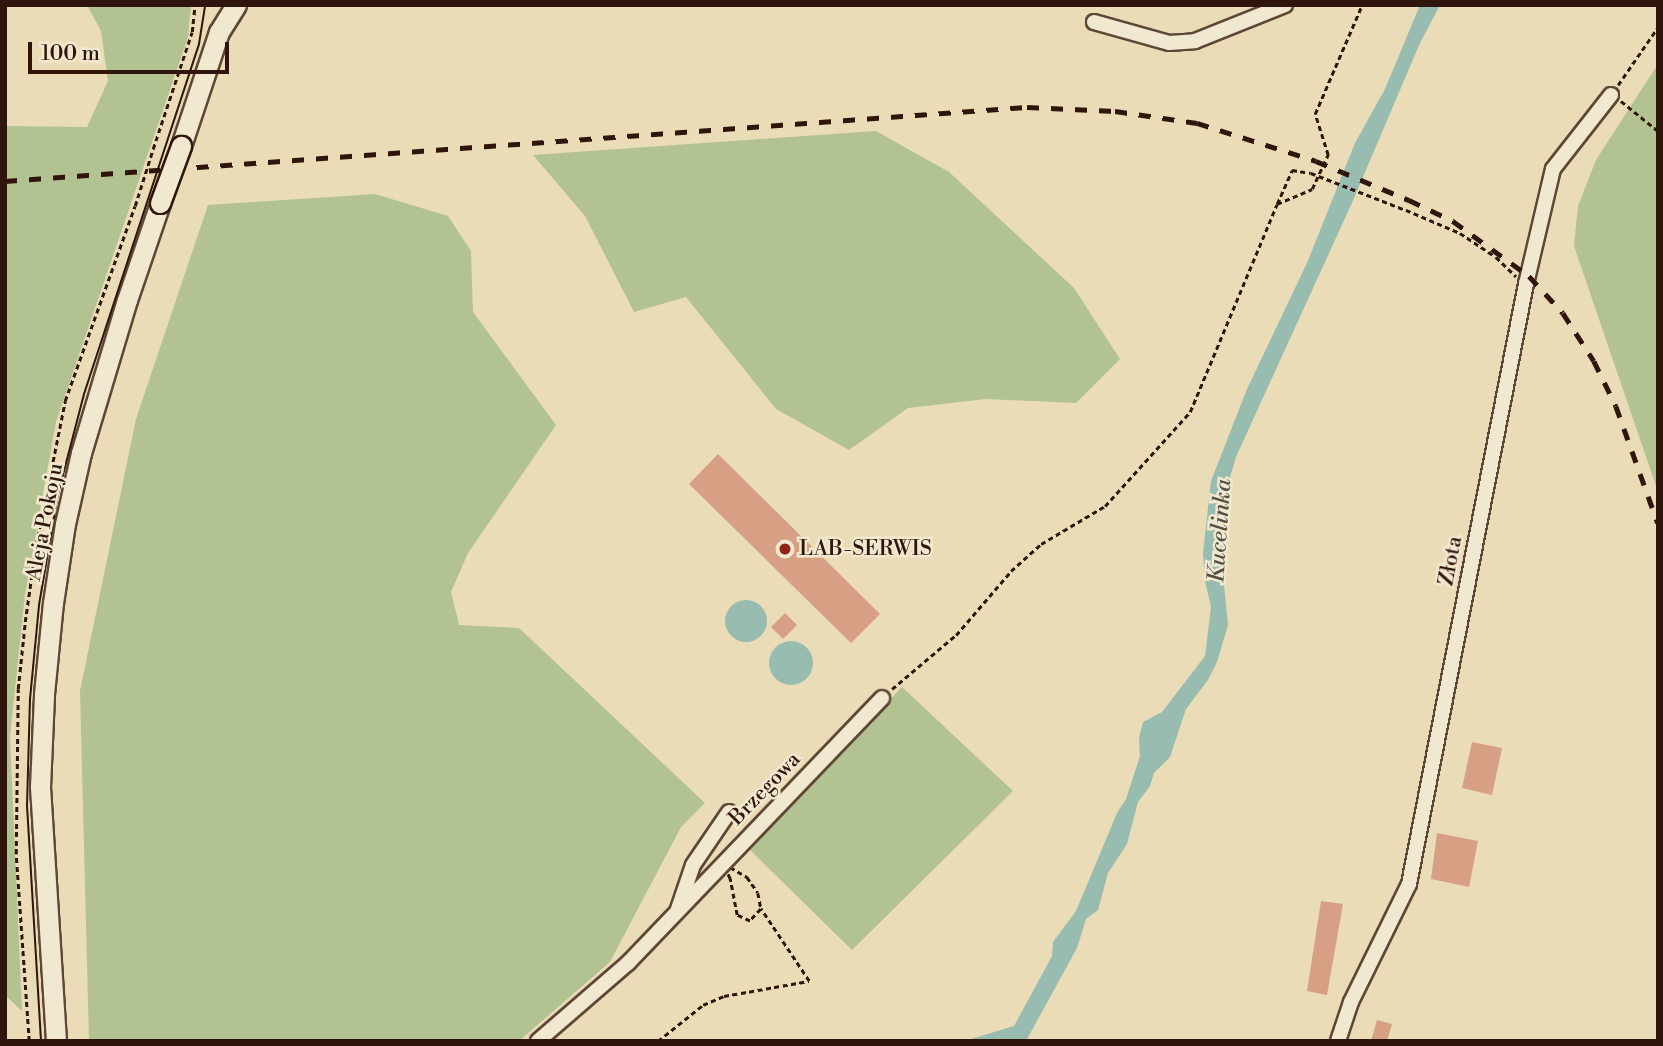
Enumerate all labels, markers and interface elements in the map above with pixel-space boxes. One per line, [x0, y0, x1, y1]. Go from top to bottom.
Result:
scale bar [32, 28, 233, 72]
text: 100 m [41, 41, 100, 67]
street label: Aleja Pokoju [21, 461, 69, 583]
water label: Kucelinka [1203, 478, 1237, 584]
street label: Złota [1434, 534, 1468, 588]
place label: LAB-SERWIS [799, 536, 932, 562]
marker: LAB-SERWIS [777, 541, 793, 557]
street label: Brzegowa [724, 747, 806, 831]

